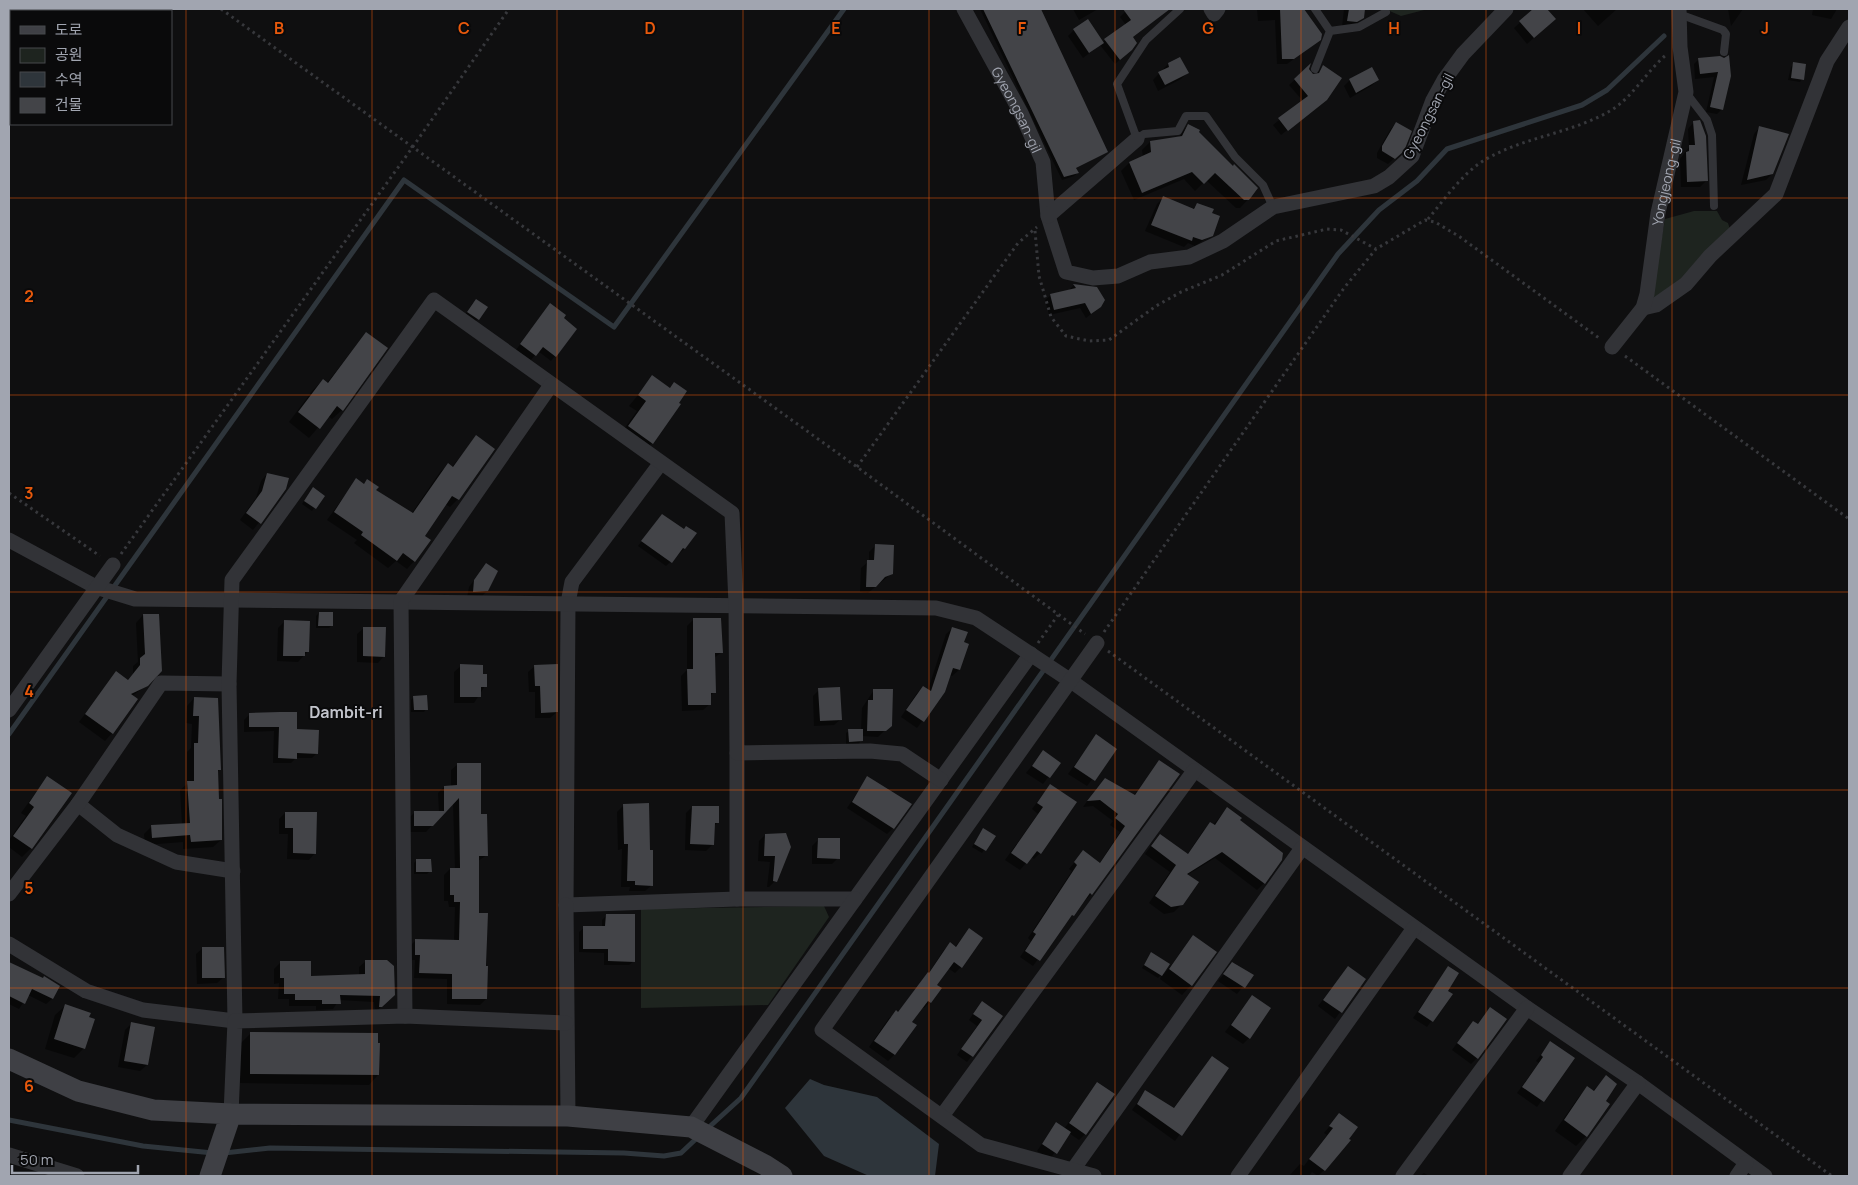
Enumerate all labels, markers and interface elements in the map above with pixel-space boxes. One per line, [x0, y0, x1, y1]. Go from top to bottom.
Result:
legend [10, 10, 172, 125]
text: B [274, 17, 284, 39]
text: C [458, 17, 470, 39]
text: D [644, 17, 656, 39]
text: E [831, 17, 841, 39]
text: F [1018, 17, 1027, 39]
text: G [1202, 17, 1214, 39]
text: H [1388, 17, 1400, 39]
text: I [1577, 17, 1581, 39]
text: J [1761, 17, 1769, 39]
text: 도로 [55, 19, 83, 40]
text: 공원 [55, 44, 83, 65]
street label: Gyeongsan-gil [988, 63, 1047, 156]
text: 수역 [55, 69, 83, 90]
street label: Gyeongsan-gil [1398, 70, 1458, 162]
text: 건물 [55, 94, 83, 115]
street label: Yongjeong-gil [1647, 136, 1684, 227]
text: 2 [24, 285, 34, 307]
text: 3 [24, 482, 34, 504]
text: 4 [24, 680, 34, 702]
district label: Dambit-ri [309, 701, 383, 723]
text: 5 [24, 877, 34, 899]
text: 6 [24, 1075, 34, 1097]
scale bar [12, 1142, 139, 1174]
text: 50 m [20, 1149, 54, 1170]

